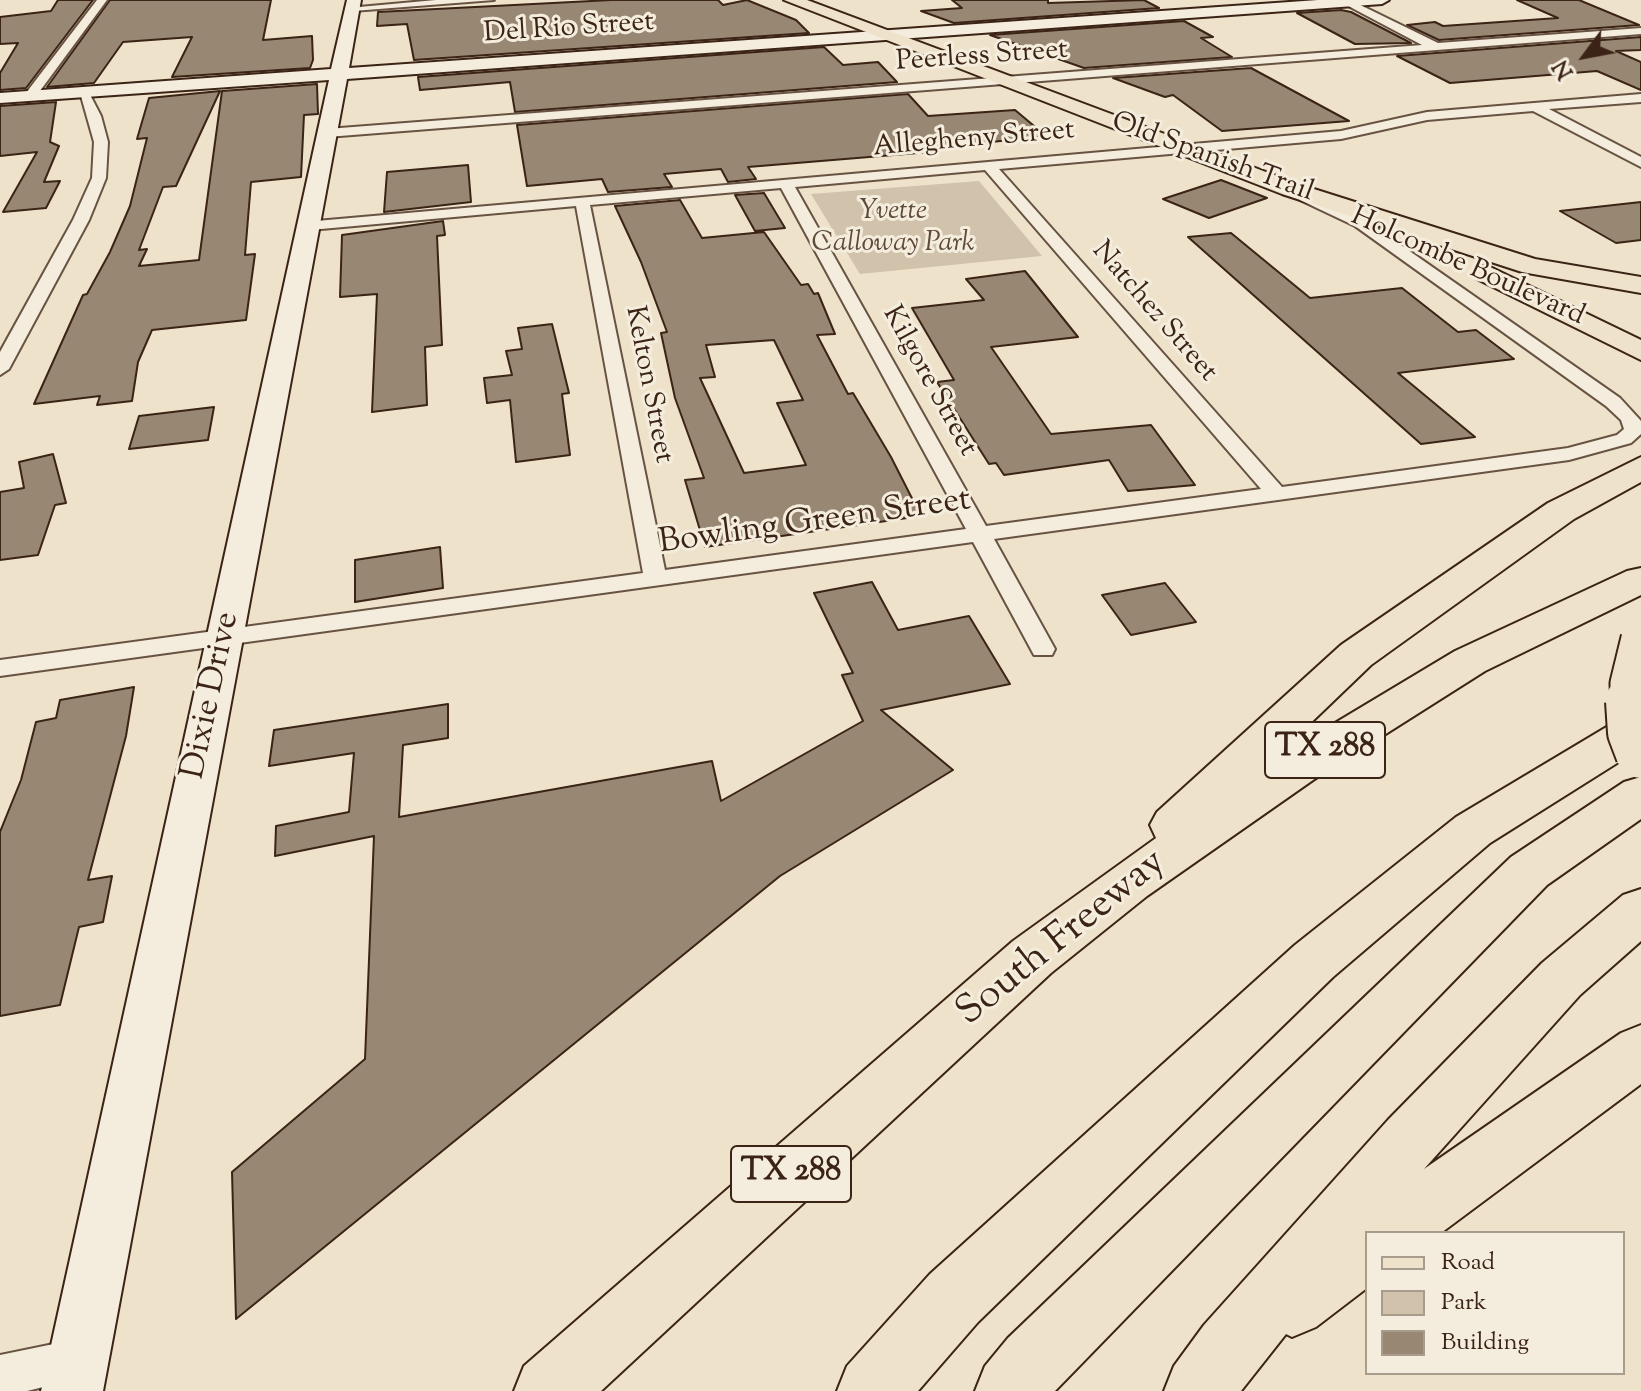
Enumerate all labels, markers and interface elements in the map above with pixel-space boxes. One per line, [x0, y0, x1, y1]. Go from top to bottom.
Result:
street label: Del Rio Street [483, 7, 655, 53]
north arrow [1545, 16, 1625, 96]
street label: Peerless Street [895, 35, 1069, 81]
text: N [1546, 53, 1583, 85]
street label: Old Spanish Trail [1106, 107, 1318, 211]
street label: Allegheny Street [872, 115, 1076, 167]
park label: Yvette Calloway Park [812, 196, 974, 262]
street label: Holcombe Boulevard [1345, 201, 1589, 335]
street label: Natchez Street [1083, 236, 1223, 390]
street label: Kilgore Street [873, 301, 983, 463]
street label: Kelton Street [615, 304, 679, 466]
street label: Bowling Green Street [656, 482, 974, 566]
street label: Dixie Drive [175, 609, 251, 783]
road number: TX 288 [1265, 722, 1385, 778]
street label: South Freeway [949, 841, 1177, 1039]
road number: TX 288 [731, 1146, 851, 1202]
legend [1365, 1231, 1625, 1375]
text: Road [1441, 1246, 1495, 1280]
text: Park [1441, 1286, 1487, 1320]
text: Building [1441, 1326, 1529, 1360]

